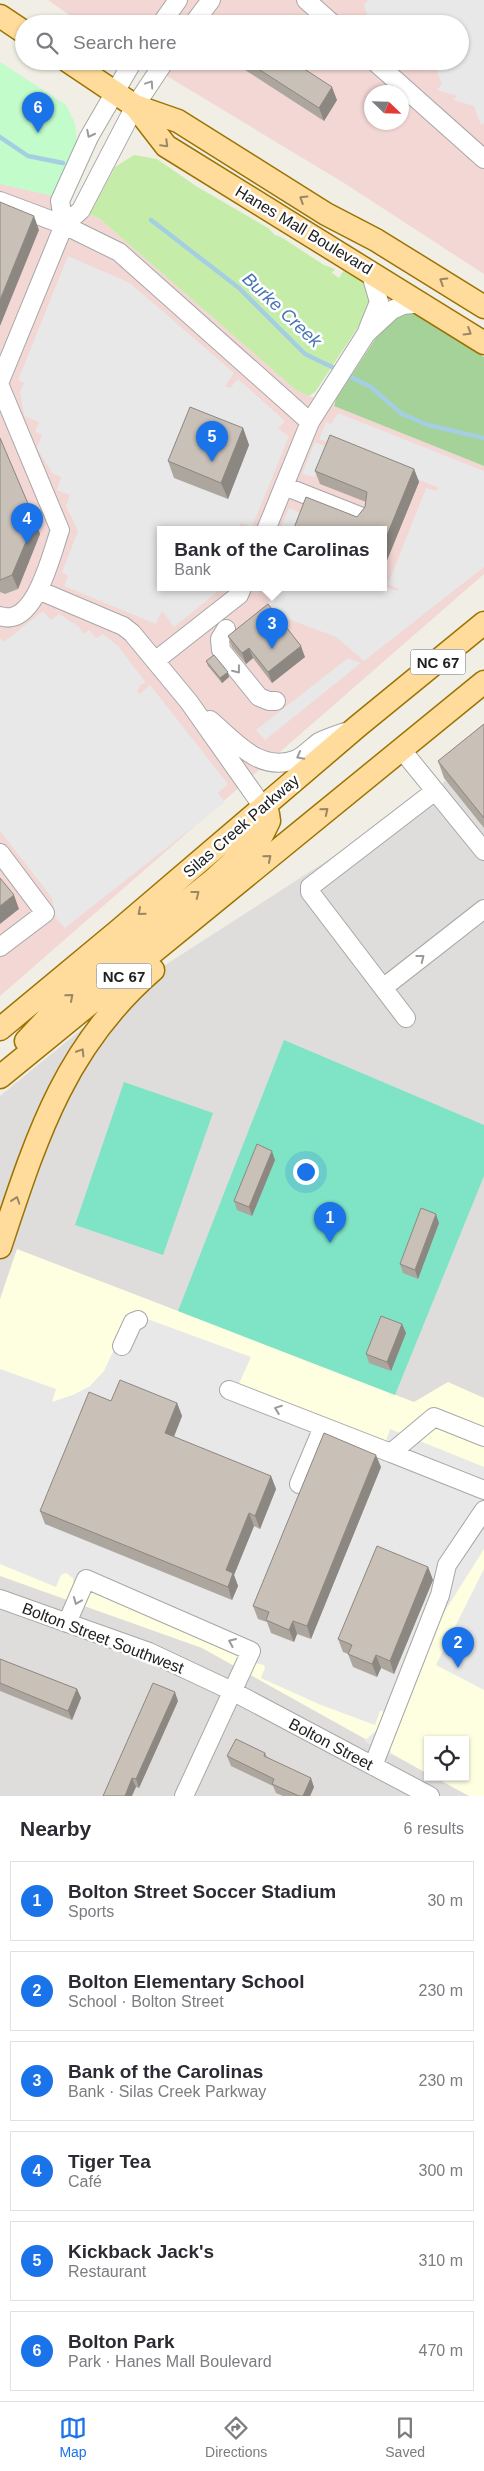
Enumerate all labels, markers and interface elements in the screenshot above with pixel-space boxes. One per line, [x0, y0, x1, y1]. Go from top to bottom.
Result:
search box [15, 15, 469, 70]
icon: search [33, 29, 61, 57]
text: Search here [73, 32, 177, 53]
one-way arrow [144, 80, 153, 89]
north arrow [364, 85, 409, 130]
pin: 6 [22, 92, 54, 133]
one-way arrow [86, 129, 96, 138]
one-way arrow [159, 138, 168, 147]
street label: Hanes Mall Boulevard [233, 182, 375, 278]
one-way arrow [299, 196, 308, 205]
water label: Burke Creek [239, 269, 326, 352]
one-way arrow [439, 278, 448, 288]
one-way arrow [463, 326, 472, 336]
pin: 5 [196, 421, 228, 462]
pin: 4 [11, 503, 43, 544]
popup [157, 526, 387, 591]
text: Bank of the Carolinas [174, 539, 370, 560]
text: Bank [174, 561, 211, 578]
pin: 3 [256, 608, 288, 649]
road number: NC 67 [410, 650, 466, 674]
one-way arrow [232, 664, 240, 673]
one-way arrow [296, 750, 305, 760]
street label: Silas Creek Parkway [180, 771, 302, 881]
one-way arrow [319, 808, 328, 816]
one-way arrow [262, 855, 271, 864]
one-way arrow [190, 890, 199, 899]
one-way arrow [138, 906, 147, 915]
one-way arrow [415, 955, 424, 963]
road number: NC 67 [96, 964, 152, 988]
one-way arrow [64, 994, 73, 1002]
one-way arrow [74, 1049, 84, 1058]
your location [293, 1159, 319, 1185]
one-way arrow [10, 1197, 20, 1205]
pin: 1 [314, 1202, 346, 1243]
one-way arrow [274, 1405, 283, 1415]
one-way arrow [72, 1596, 83, 1605]
street label: Bolton Street Southwest [20, 1599, 187, 1677]
pin: 2 [442, 1627, 474, 1668]
one-way arrow [228, 1638, 237, 1649]
street label: Bolton Street [286, 1715, 376, 1773]
map controls [424, 1736, 469, 1781]
button: locate [424, 1736, 469, 1781]
text: Nearby [20, 1817, 91, 1840]
text: 6 results [404, 1820, 464, 1837]
text: Bolton Street Soccer Stadium [68, 1881, 336, 1902]
text: 1 [33, 1892, 41, 1909]
text: 30 m [427, 1892, 463, 1909]
text: Sports [68, 1903, 114, 1920]
text: Bolton Elementary School [68, 1971, 304, 1992]
text: 2 [33, 1982, 41, 1999]
text: 230 m [419, 1982, 463, 1999]
text: School · Bolton Street [68, 1993, 224, 2010]
text: Bank of the Carolinas [68, 2061, 263, 2082]
text: 3 [33, 2072, 41, 2089]
text: 230 m [419, 2072, 463, 2089]
text: Bank · Silas Creek Parkway [68, 2083, 266, 2100]
text: Tiger Tea [68, 2151, 151, 2172]
text: 4 [33, 2162, 41, 2179]
text: 300 m [419, 2162, 463, 2179]
text: Café [68, 2173, 102, 2190]
text: Kickback Jack's [68, 2241, 214, 2262]
text: 5 [33, 2252, 41, 2269]
text: 310 m [419, 2252, 463, 2269]
text: Restaurant [68, 2263, 146, 2280]
text: Bolton Park [68, 2331, 175, 2352]
text: 6 [33, 2342, 41, 2359]
text: 470 m [419, 2342, 463, 2359]
text: Park · Hanes Mall Boulevard [68, 2353, 272, 2370]
tab: Map [59, 2414, 87, 2460]
tab: Directions [205, 2414, 267, 2460]
tab: Saved [385, 2414, 425, 2460]

